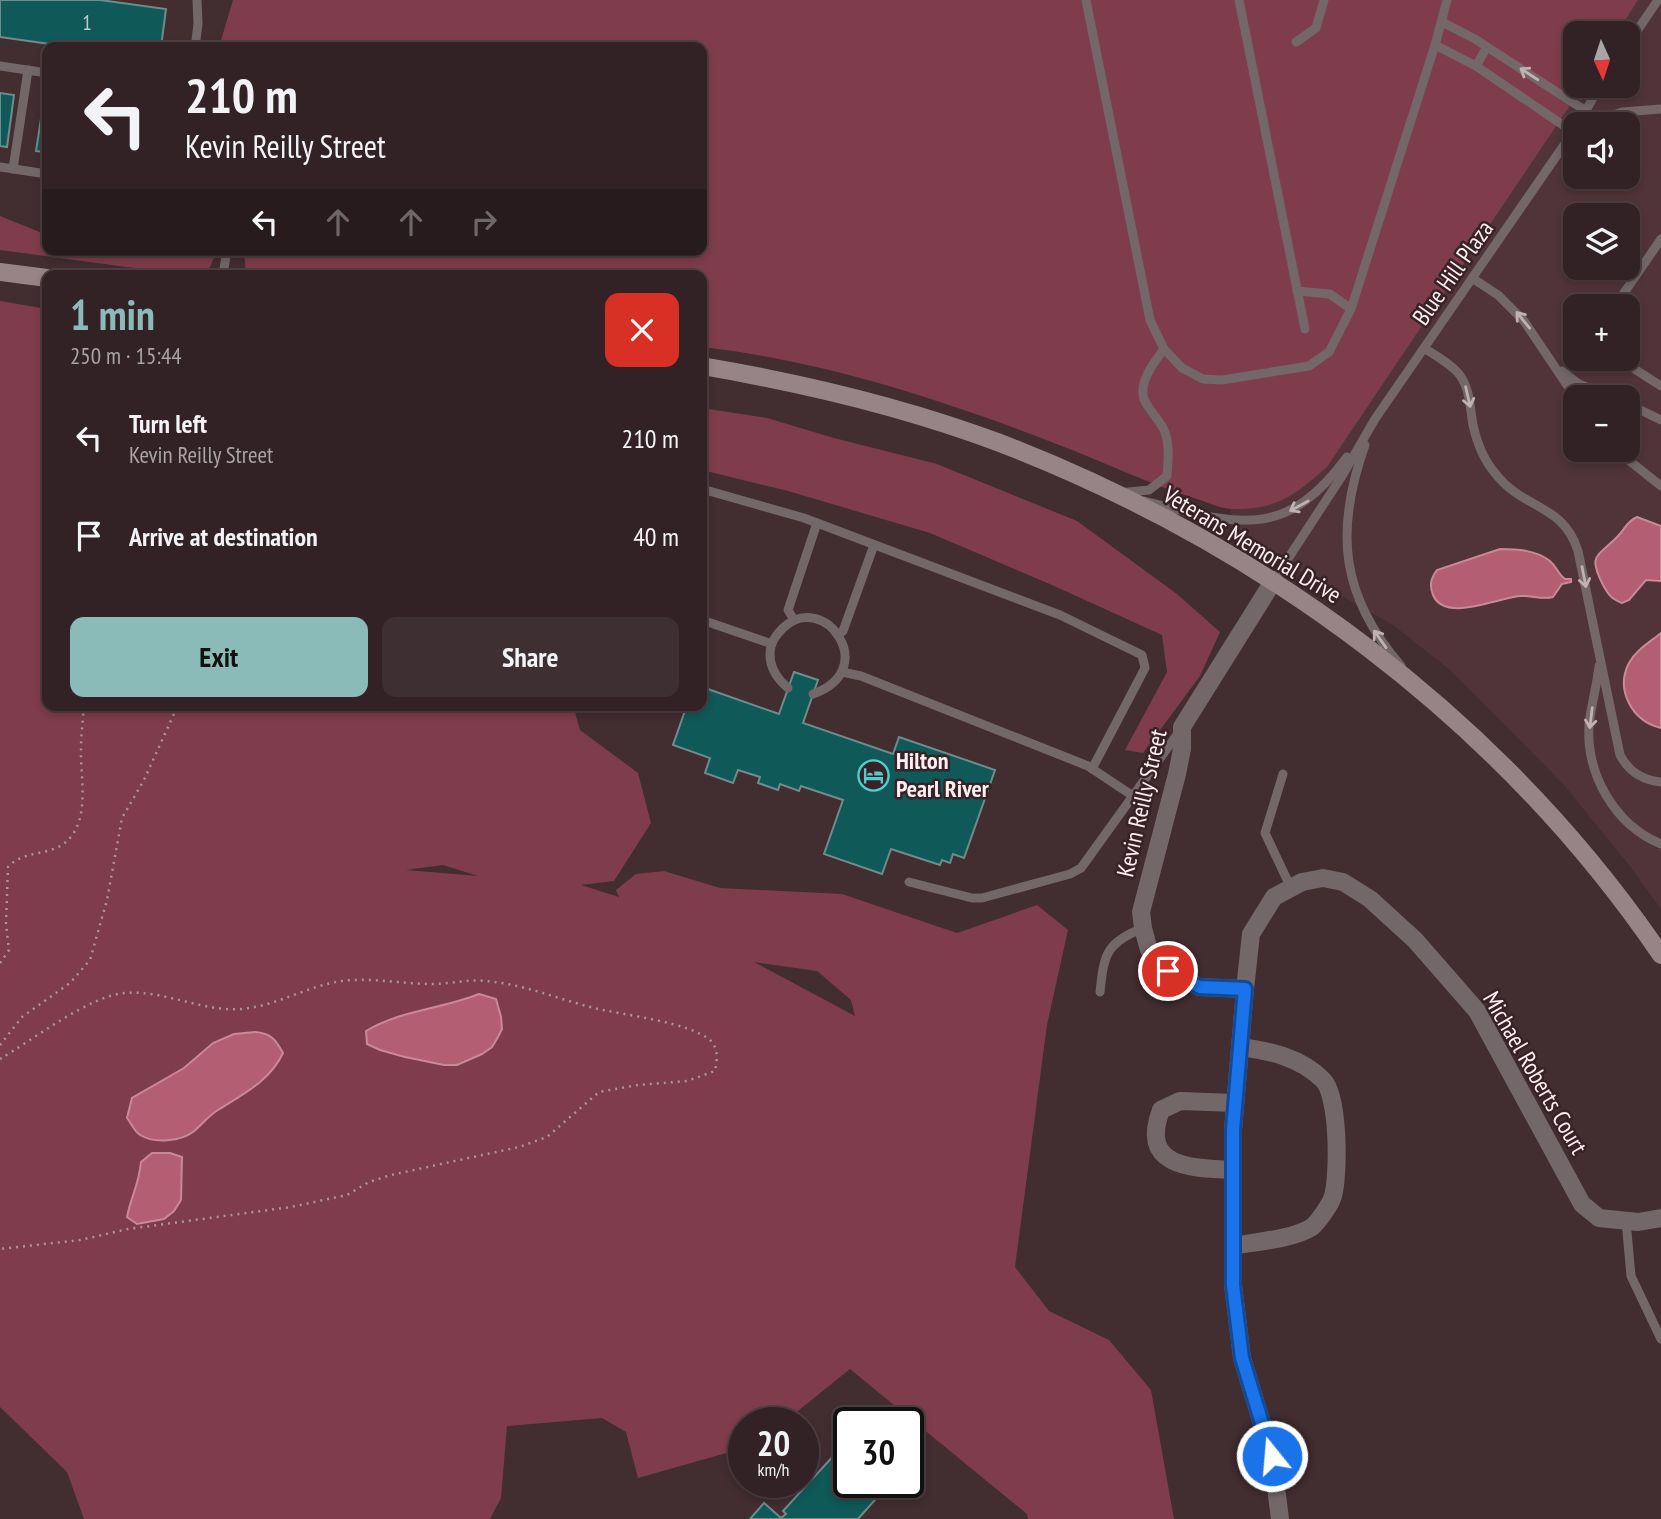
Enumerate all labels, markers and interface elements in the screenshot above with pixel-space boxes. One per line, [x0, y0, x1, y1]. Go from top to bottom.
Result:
house number: 1 [82, 9, 92, 36]
north arrow [1563, 21, 1640, 98]
map controls [1563, 21, 1640, 462]
text: 210 m [185, 63, 298, 127]
one-way arrow [1519, 67, 1539, 81]
icon: left [70, 70, 161, 161]
button: sound [1563, 112, 1640, 189]
text: Kevin Reilly Street [185, 125, 386, 167]
icon: left [246, 203, 284, 241]
icon: ahead [319, 203, 357, 241]
icon: ahead [392, 203, 430, 241]
icon: right [465, 203, 503, 241]
button: layers [1563, 203, 1640, 280]
street label: Blue Hill Plaza [1405, 214, 1500, 331]
text: 1 min [70, 287, 155, 342]
button: close [605, 293, 679, 367]
button: + [1563, 294, 1640, 371]
one-way arrow [1516, 312, 1531, 330]
text: 250 m · 15:44 [70, 341, 182, 370]
one-way arrow [1462, 385, 1475, 408]
button: − [1563, 385, 1640, 462]
text: Turn left [129, 407, 207, 440]
icon: left [70, 419, 108, 457]
text: 210 m [621, 422, 679, 455]
text: Kevin Reilly Street [129, 440, 273, 469]
street label: Veterans Memorial Drive [1156, 479, 1347, 610]
one-way arrow [1289, 499, 1309, 513]
icon: arrive [70, 517, 108, 555]
text: Arrive at destination [129, 520, 318, 553]
text: 40 m [633, 520, 679, 553]
one-way arrow [1577, 565, 1591, 588]
button: Exit [70, 617, 368, 697]
button: Share [382, 617, 679, 697]
one-way arrow [1373, 629, 1387, 649]
one-way arrow [1584, 706, 1597, 729]
street label: Kevin Reilly Street [1109, 726, 1174, 880]
place label: Hilton Pearl River [896, 745, 990, 804]
hotel icon: Hilton Pearl River [856, 758, 890, 792]
pin [1138, 941, 1198, 1001]
icon: arrive [1149, 952, 1187, 990]
street label: Michael Roberts Court [1476, 986, 1595, 1160]
speed limit sign: 30 [833, 1407, 924, 1498]
position arrow [1235, 1419, 1309, 1493]
text: 20 [757, 1420, 790, 1466]
text: km/h [758, 1458, 789, 1481]

